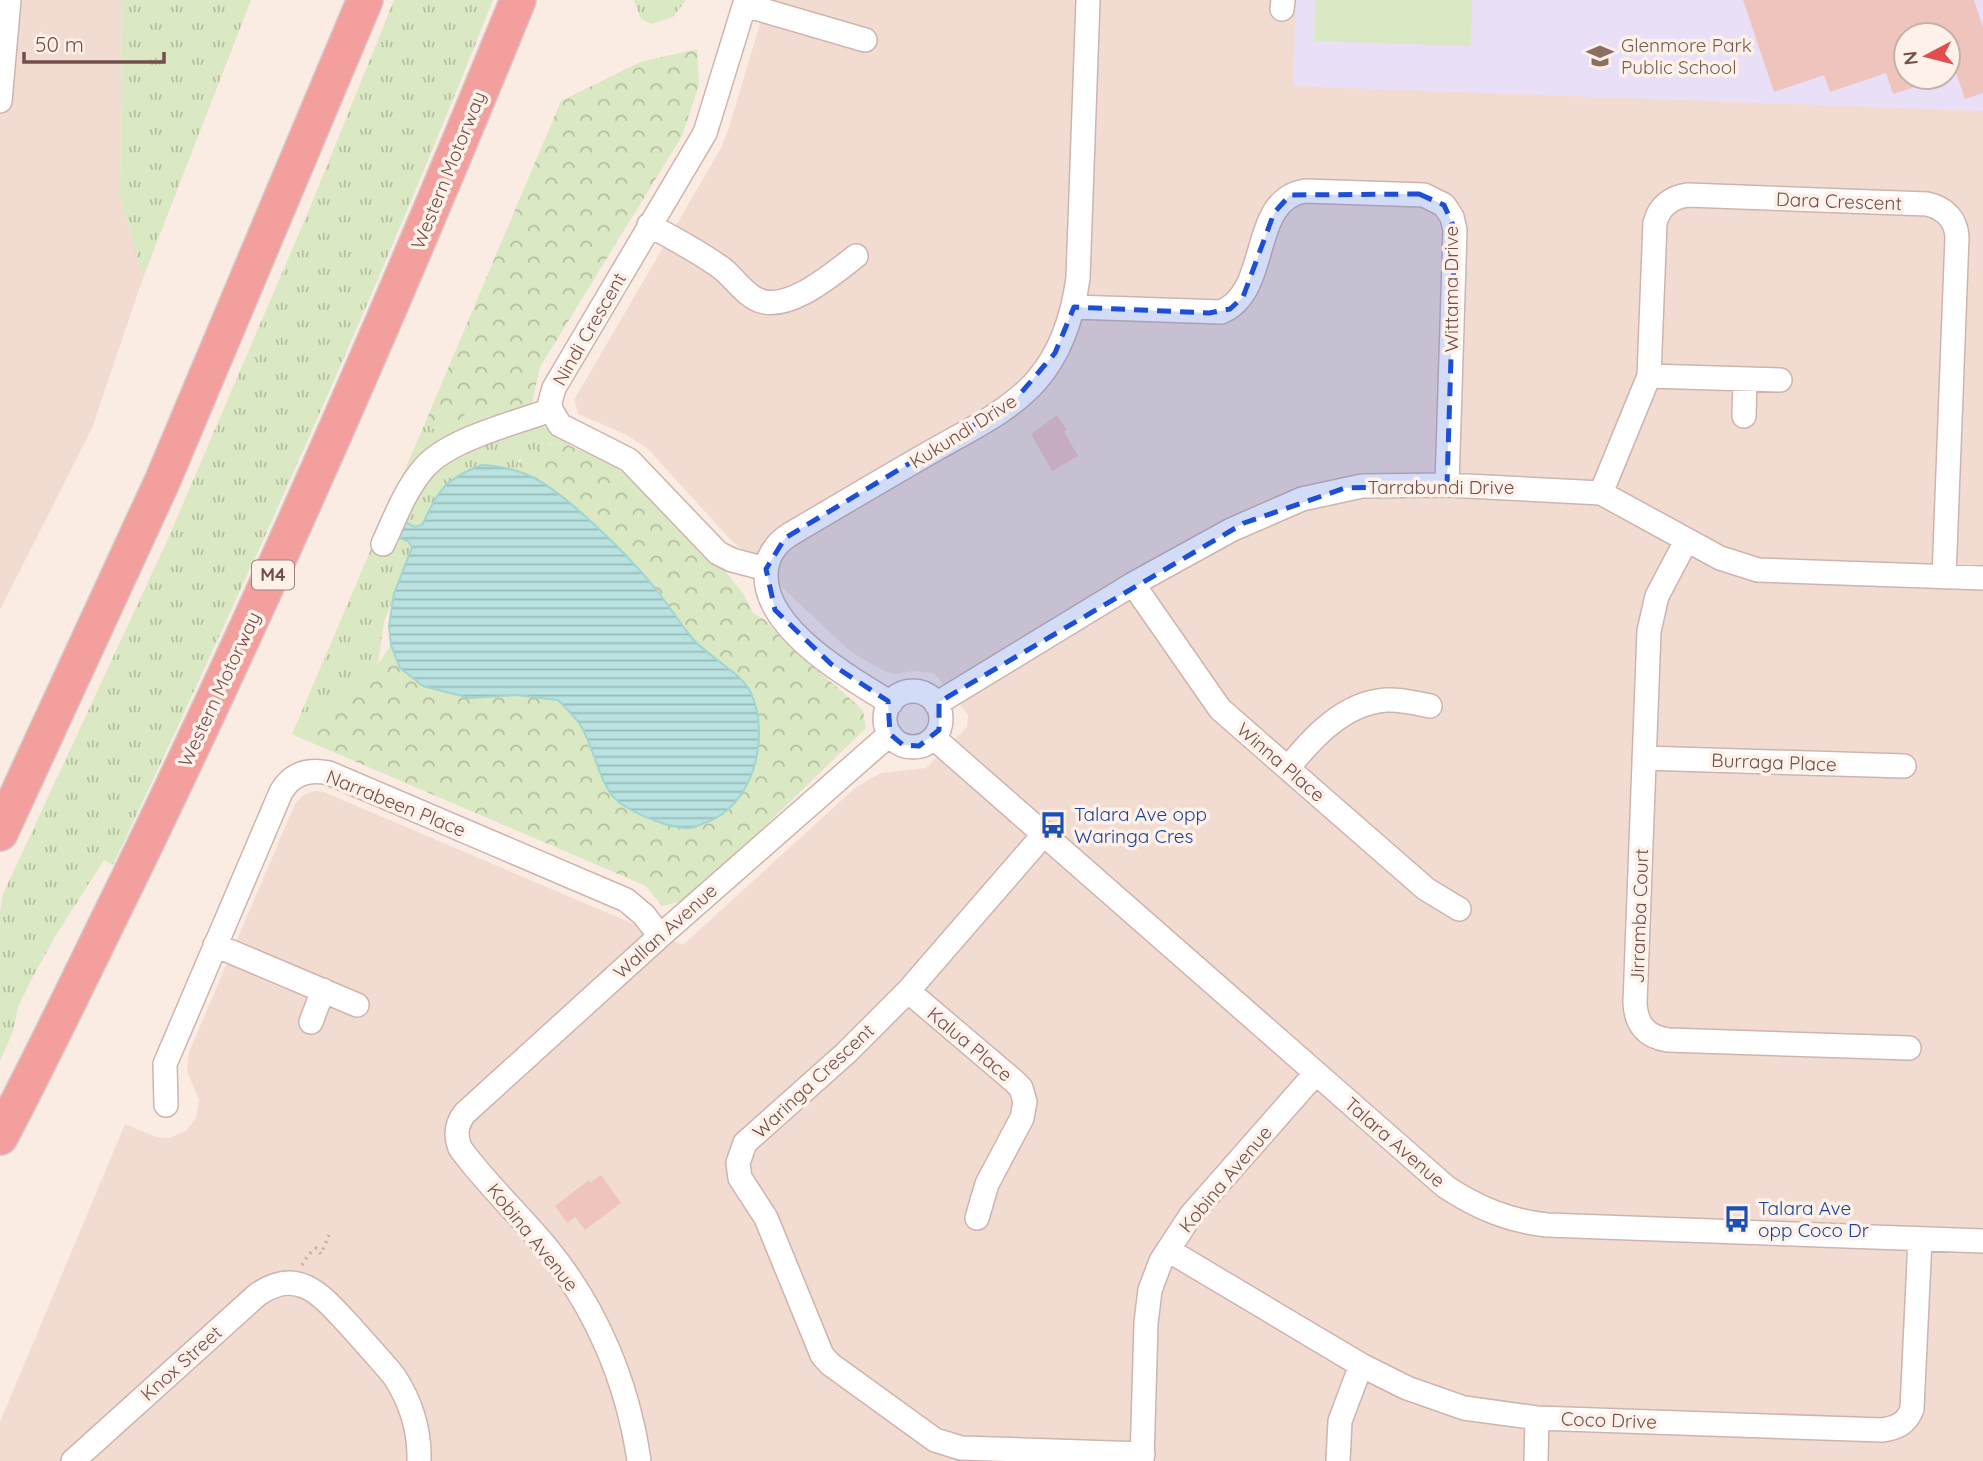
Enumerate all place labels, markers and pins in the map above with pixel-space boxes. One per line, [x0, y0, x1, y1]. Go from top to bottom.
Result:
place label: Glenmore Park Public School [1621, 33, 1752, 79]
school or university icon: Glenmore Park Public School [1585, 41, 1615, 71]
place label: Talara Ave opp Waringa Cres [1074, 802, 1207, 848]
bus stop icon: Talara Ave opp Waringa Cres [1038, 810, 1068, 840]
place label: Talara Ave opp Coco Dr [1758, 1196, 1870, 1242]
bus stop icon: Talara Ave opp Coco Dr [1722, 1204, 1752, 1234]

